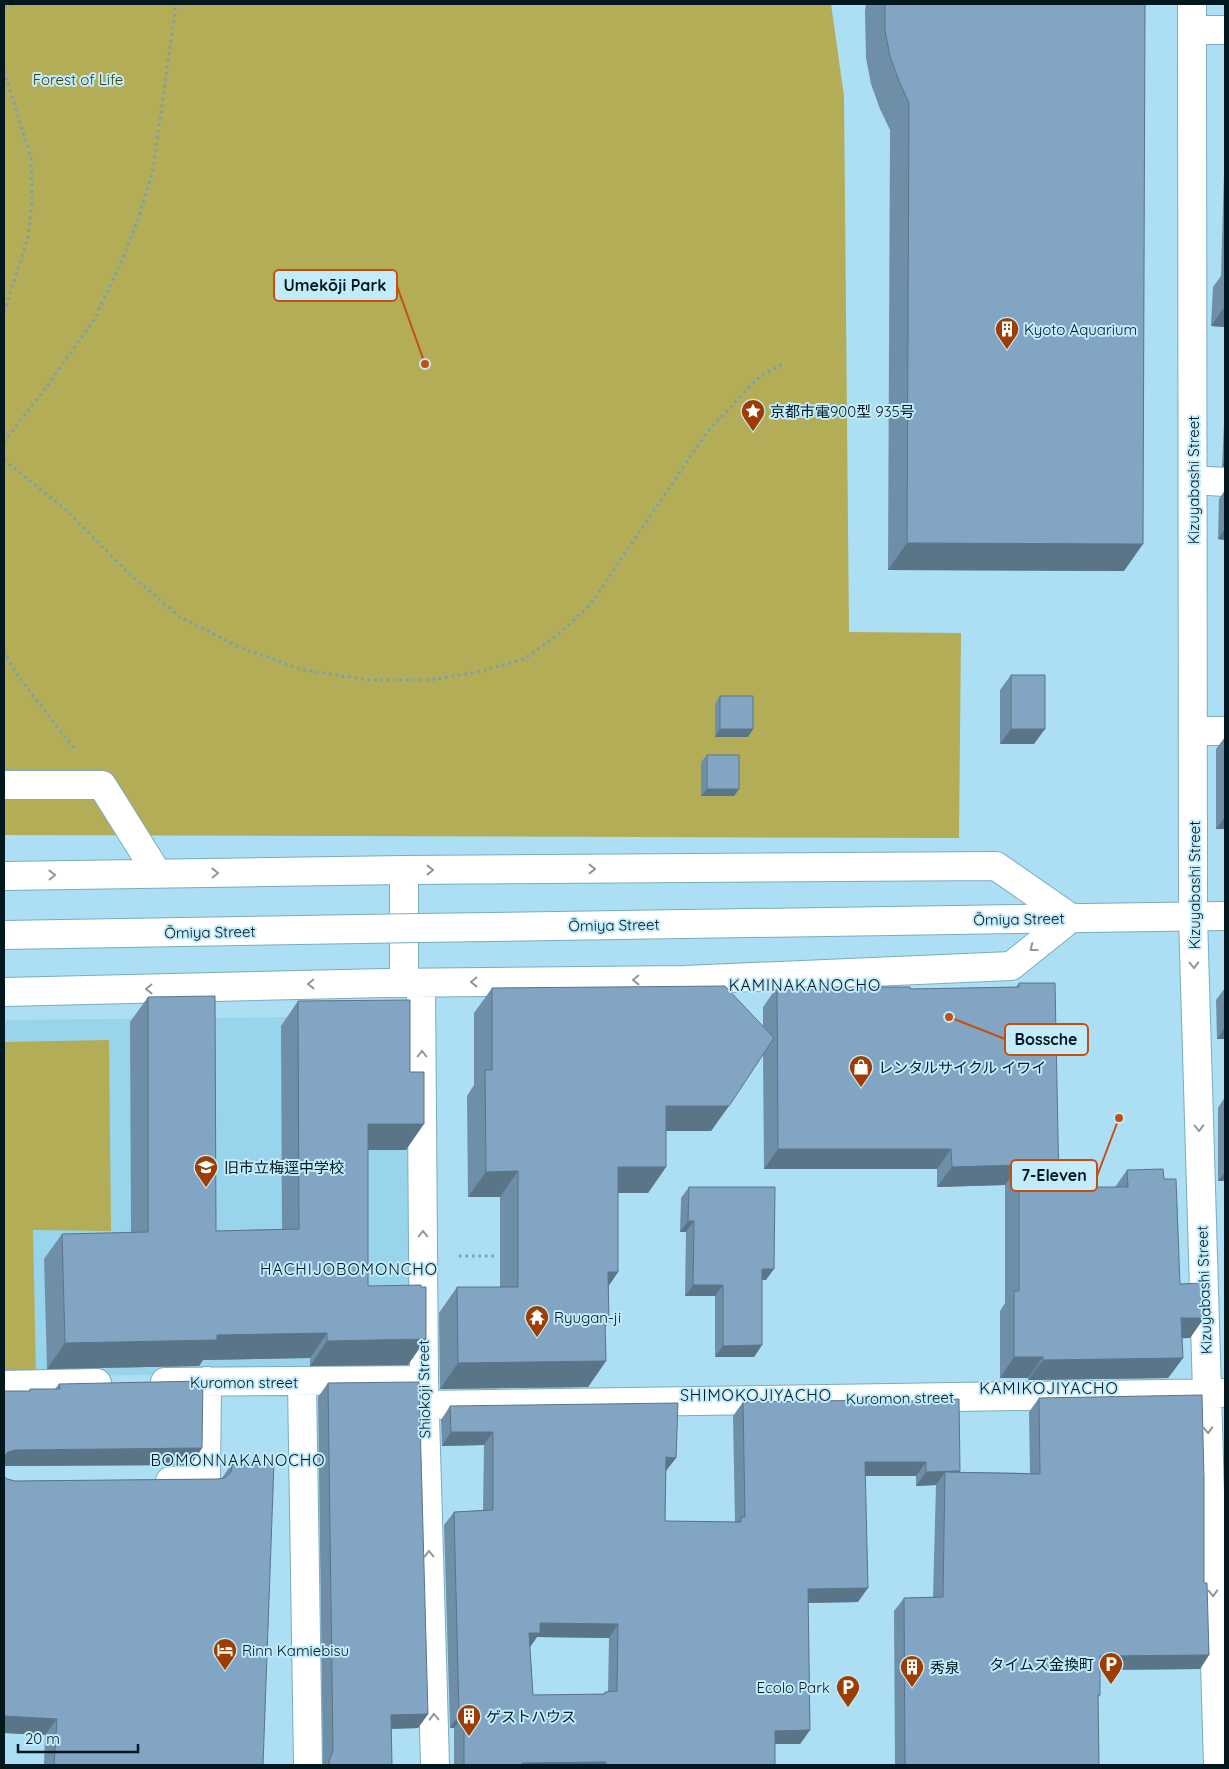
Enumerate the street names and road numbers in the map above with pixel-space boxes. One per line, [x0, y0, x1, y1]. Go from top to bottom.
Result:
street label: Kizuyabashi Street [1184, 416, 1203, 544]
street label: Kizuyabashi Street [1185, 821, 1204, 949]
street label: Ōmiya Street [973, 909, 1065, 929]
street label: Ōmiya Street [568, 915, 660, 935]
street label: Ōmiya Street [164, 922, 256, 942]
street label: Kizuyabashi Street [1192, 1225, 1216, 1355]
street label: Shiokōji Street [414, 1340, 434, 1438]
street label: Kuromon street [190, 1373, 298, 1392]
street label: Kuromon street [846, 1388, 954, 1408]

